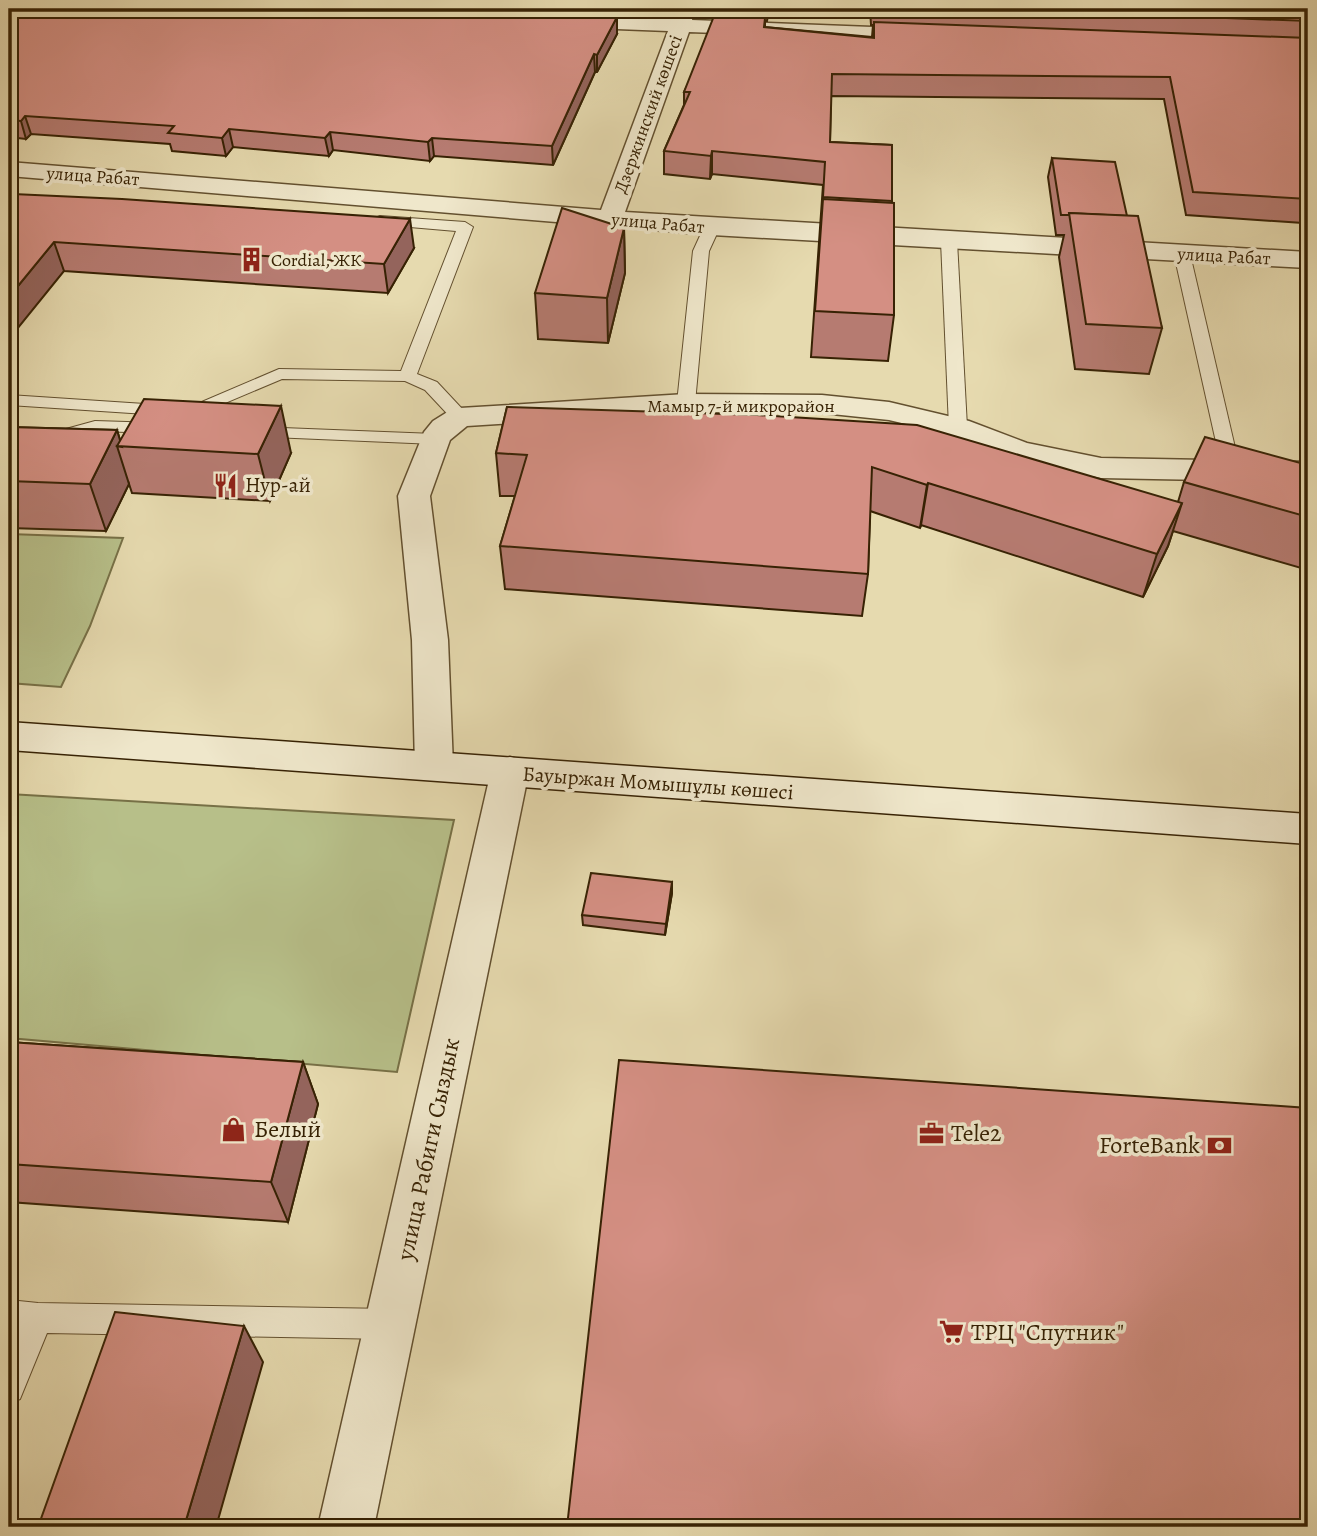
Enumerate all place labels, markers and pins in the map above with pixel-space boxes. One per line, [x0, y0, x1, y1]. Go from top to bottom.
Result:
building icon: Cordial, ЖК [237, 246, 265, 274]
place label: Cordial, ЖК [271, 248, 362, 272]
restaurant icon: Нур-ай [211, 471, 239, 499]
place label: Нур-ай [245, 471, 311, 499]
place label: Белый [254, 1113, 321, 1145]
shop icon: Белый [220, 1115, 248, 1143]
place label: Tele2 [951, 1117, 1001, 1149]
office icon: Tele2 [917, 1119, 945, 1147]
place label: ForteBank [1099, 1129, 1200, 1161]
bank icon: ForteBank [1206, 1131, 1234, 1159]
place label: ТРЦ "Спутник" [971, 1316, 1124, 1348]
supermarket icon: ТРЦ "Спутник" [937, 1318, 965, 1346]

